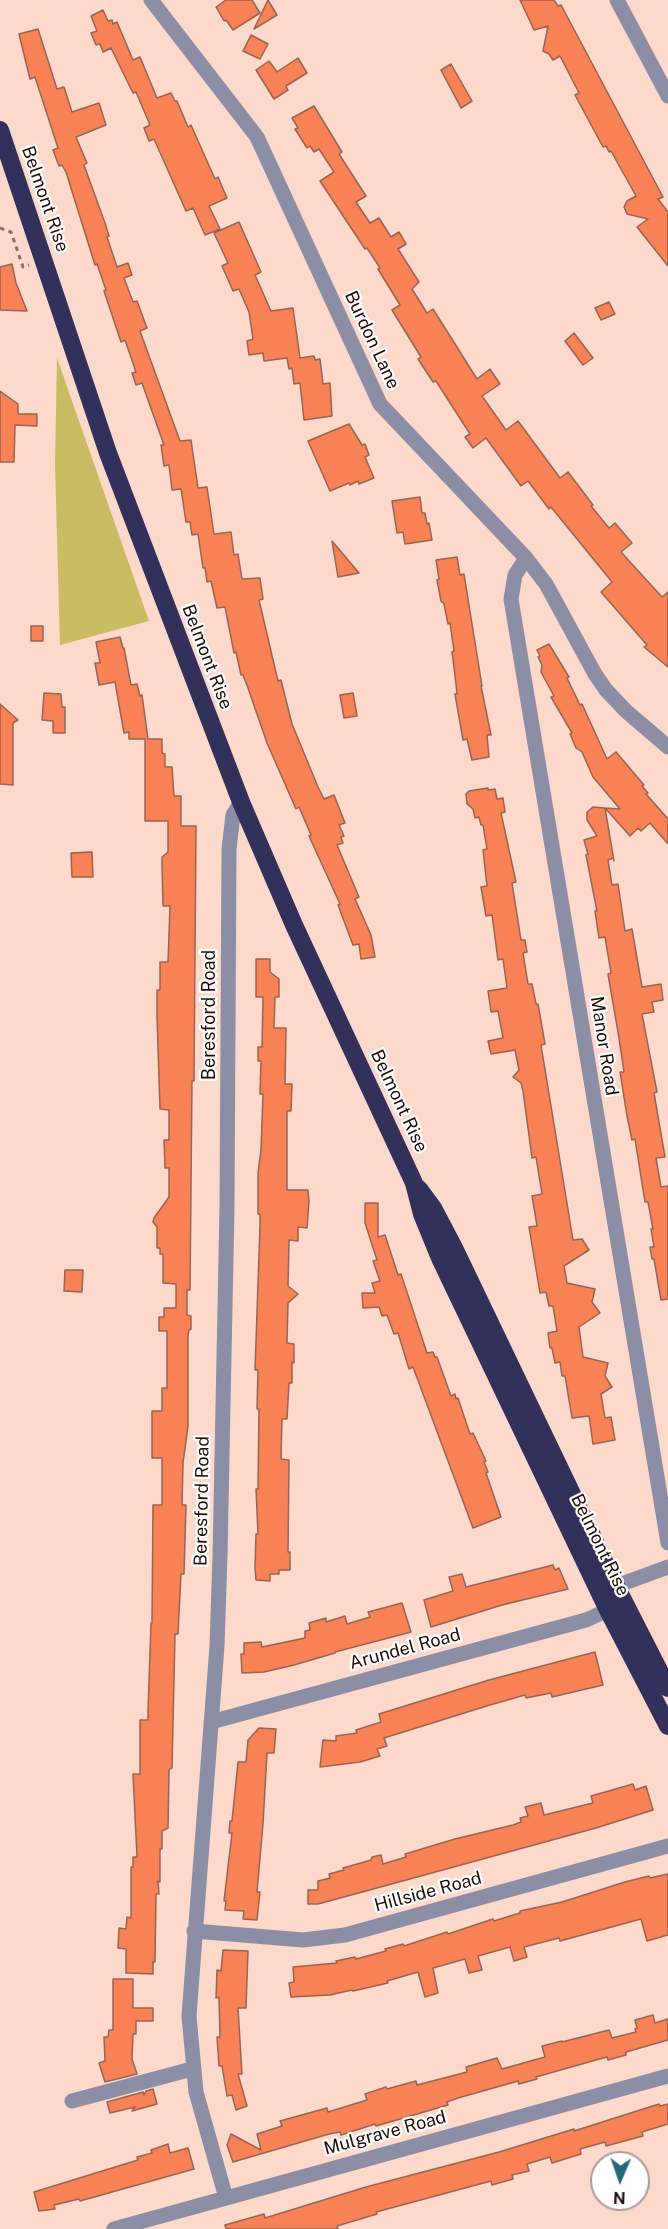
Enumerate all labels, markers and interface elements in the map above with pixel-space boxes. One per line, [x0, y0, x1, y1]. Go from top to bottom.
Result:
street label: Belmont Rise [17, 143, 73, 255]
street label: Burdon Lane [340, 287, 404, 393]
street label: Belmont Rise [177, 601, 237, 713]
street label: Beresford Road [198, 950, 220, 1080]
street label: Manor Road [585, 995, 623, 1097]
street label: Belmont Rise [366, 1046, 432, 1156]
street label: Beresford Road [190, 1436, 214, 1566]
street label: Belmont Rise [566, 1491, 634, 1599]
street label: Arundel Road [347, 1624, 463, 1674]
street label: Hillside Road [372, 1867, 484, 1917]
street label: Mulgrave Road [321, 2106, 449, 2160]
north arrow [590, 2151, 650, 2211]
text: N [613, 2188, 626, 2207]

